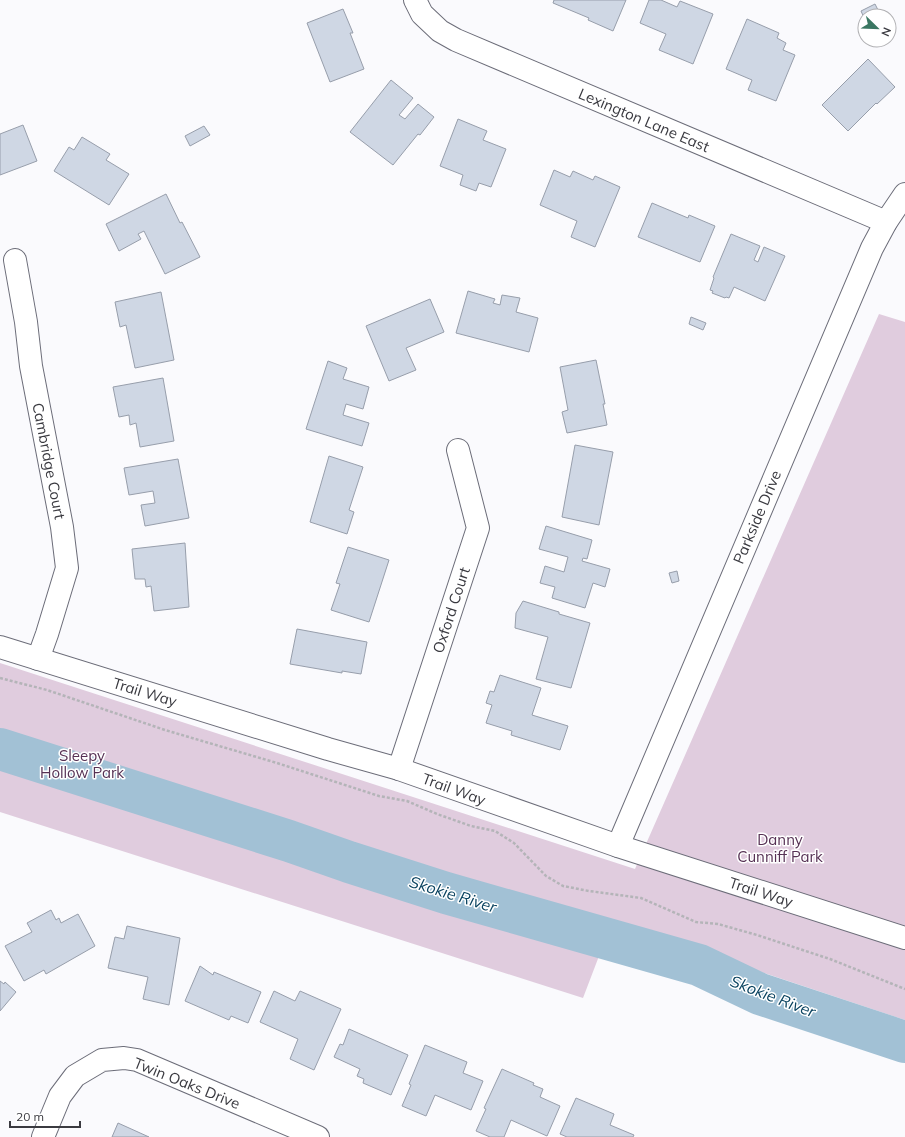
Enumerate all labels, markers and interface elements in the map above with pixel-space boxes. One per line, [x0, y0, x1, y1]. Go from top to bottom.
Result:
north arrow [857, 8, 897, 48]
text: N [878, 25, 894, 38]
street label: Lexington Lane East [576, 84, 712, 156]
street label: Cambridge Court [28, 401, 70, 521]
street label: Parkside Drive [729, 467, 785, 567]
street label: Oxford Court [428, 565, 474, 655]
street label: Trail Way [111, 673, 179, 711]
park label: Sleepy Hollow Park [40, 746, 124, 782]
street label: Trail Way [420, 769, 488, 809]
park label: Danny Cunniff Park [737, 830, 823, 866]
water label: Skokie River [407, 871, 500, 917]
street label: Trail Way [727, 873, 795, 911]
water label: Skokie River [727, 971, 820, 1022]
street label: Twin Oaks Drive [131, 1053, 243, 1113]
scale bar [10, 1103, 80, 1129]
text: 20 m [16, 1109, 44, 1124]

